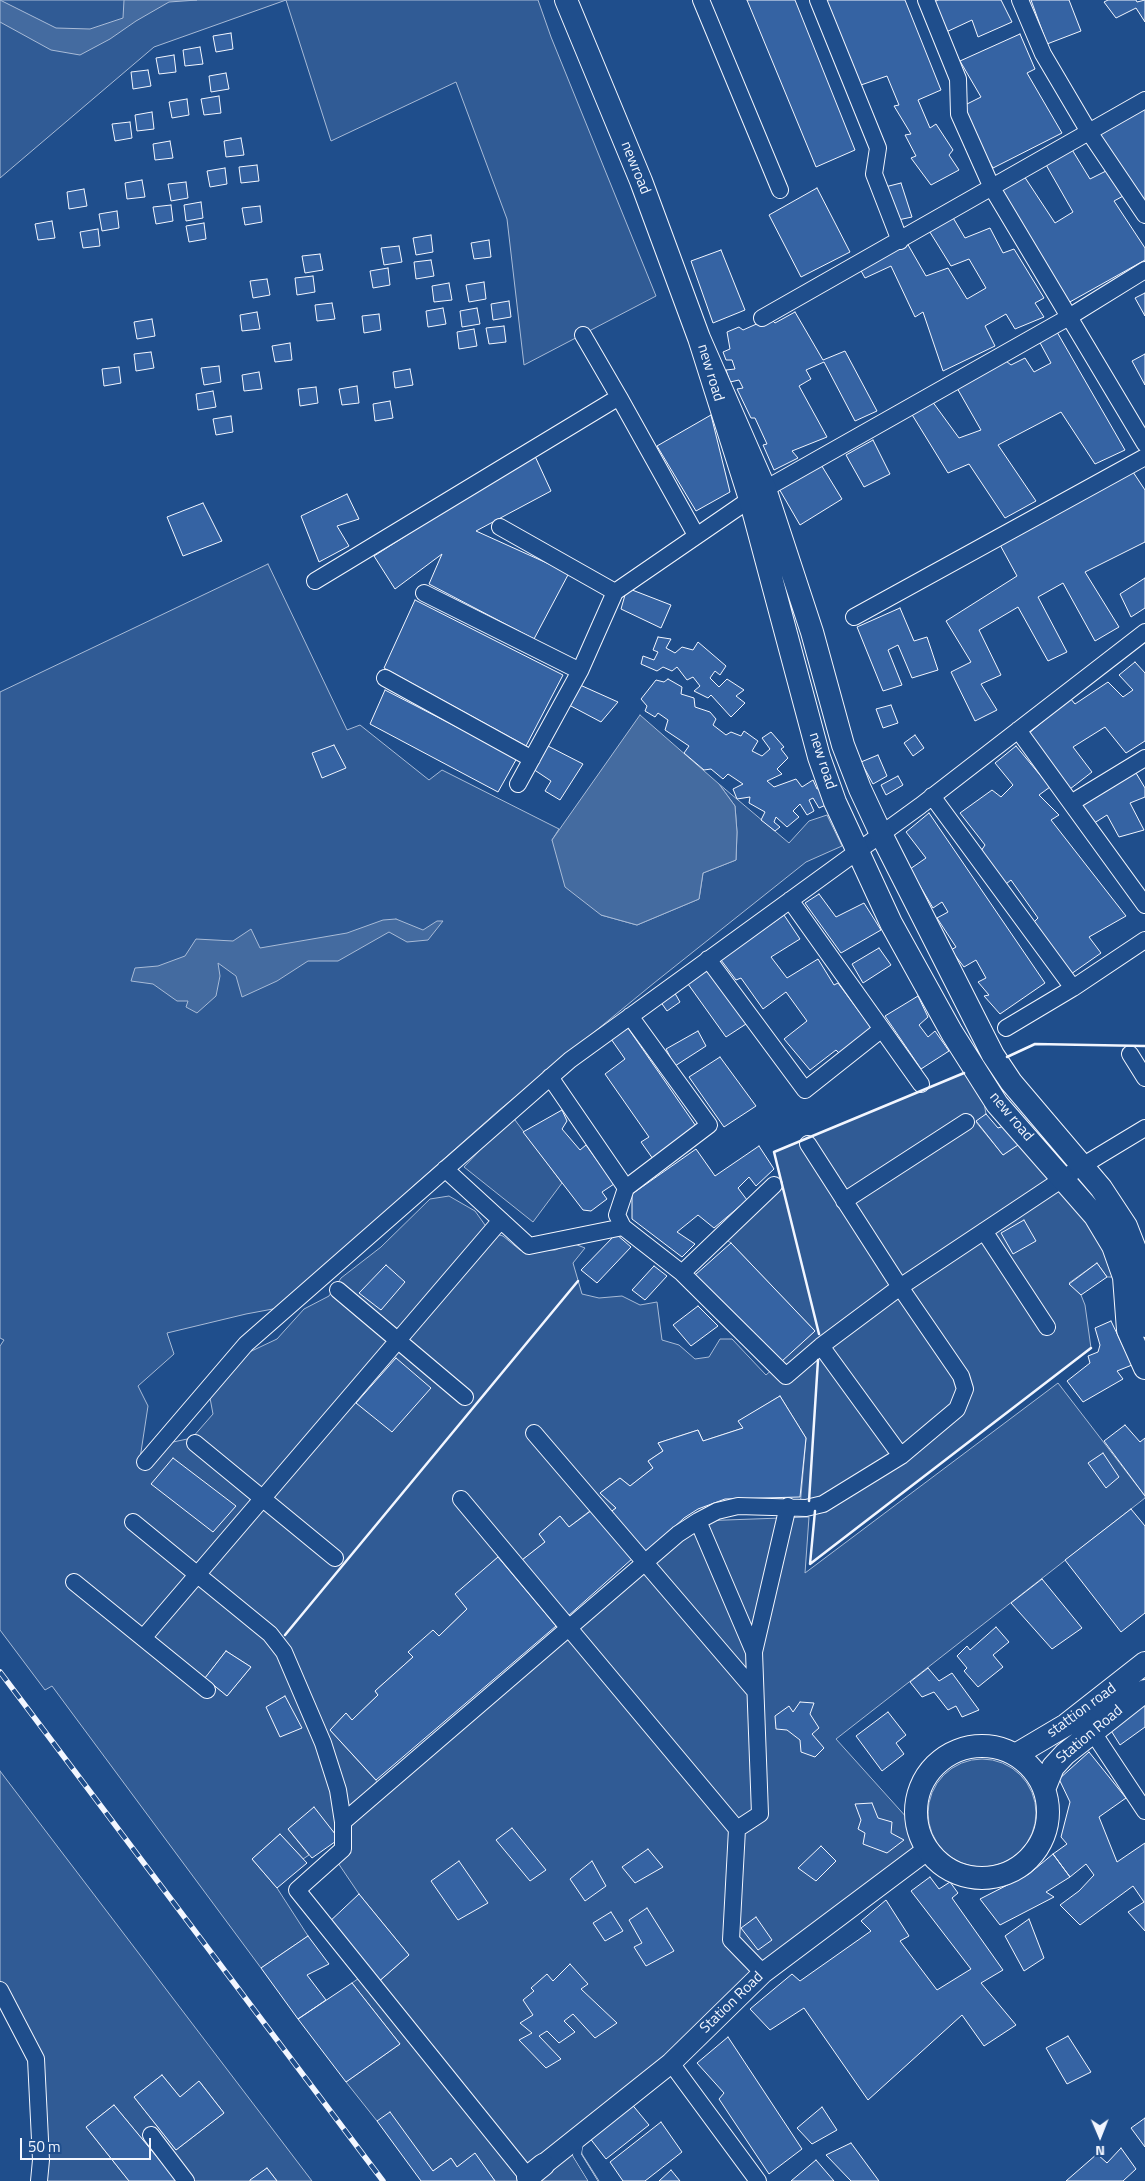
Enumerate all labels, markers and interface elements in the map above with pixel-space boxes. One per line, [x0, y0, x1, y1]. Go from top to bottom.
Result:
street label: newroad [616, 139, 654, 197]
street label: new road [693, 342, 727, 404]
street label: new road [804, 730, 840, 792]
street label: new road [985, 1089, 1037, 1145]
street label: stattion road [1044, 1680, 1120, 1742]
street label: Station Road [1053, 1702, 1127, 1768]
street label: Station Road [697, 1968, 767, 2038]
north arrow [1075, 2111, 1125, 2161]
scale bar [22, 2128, 154, 2160]
text: 50 m [28, 2135, 61, 2158]
text: N [1095, 2141, 1105, 2162]

